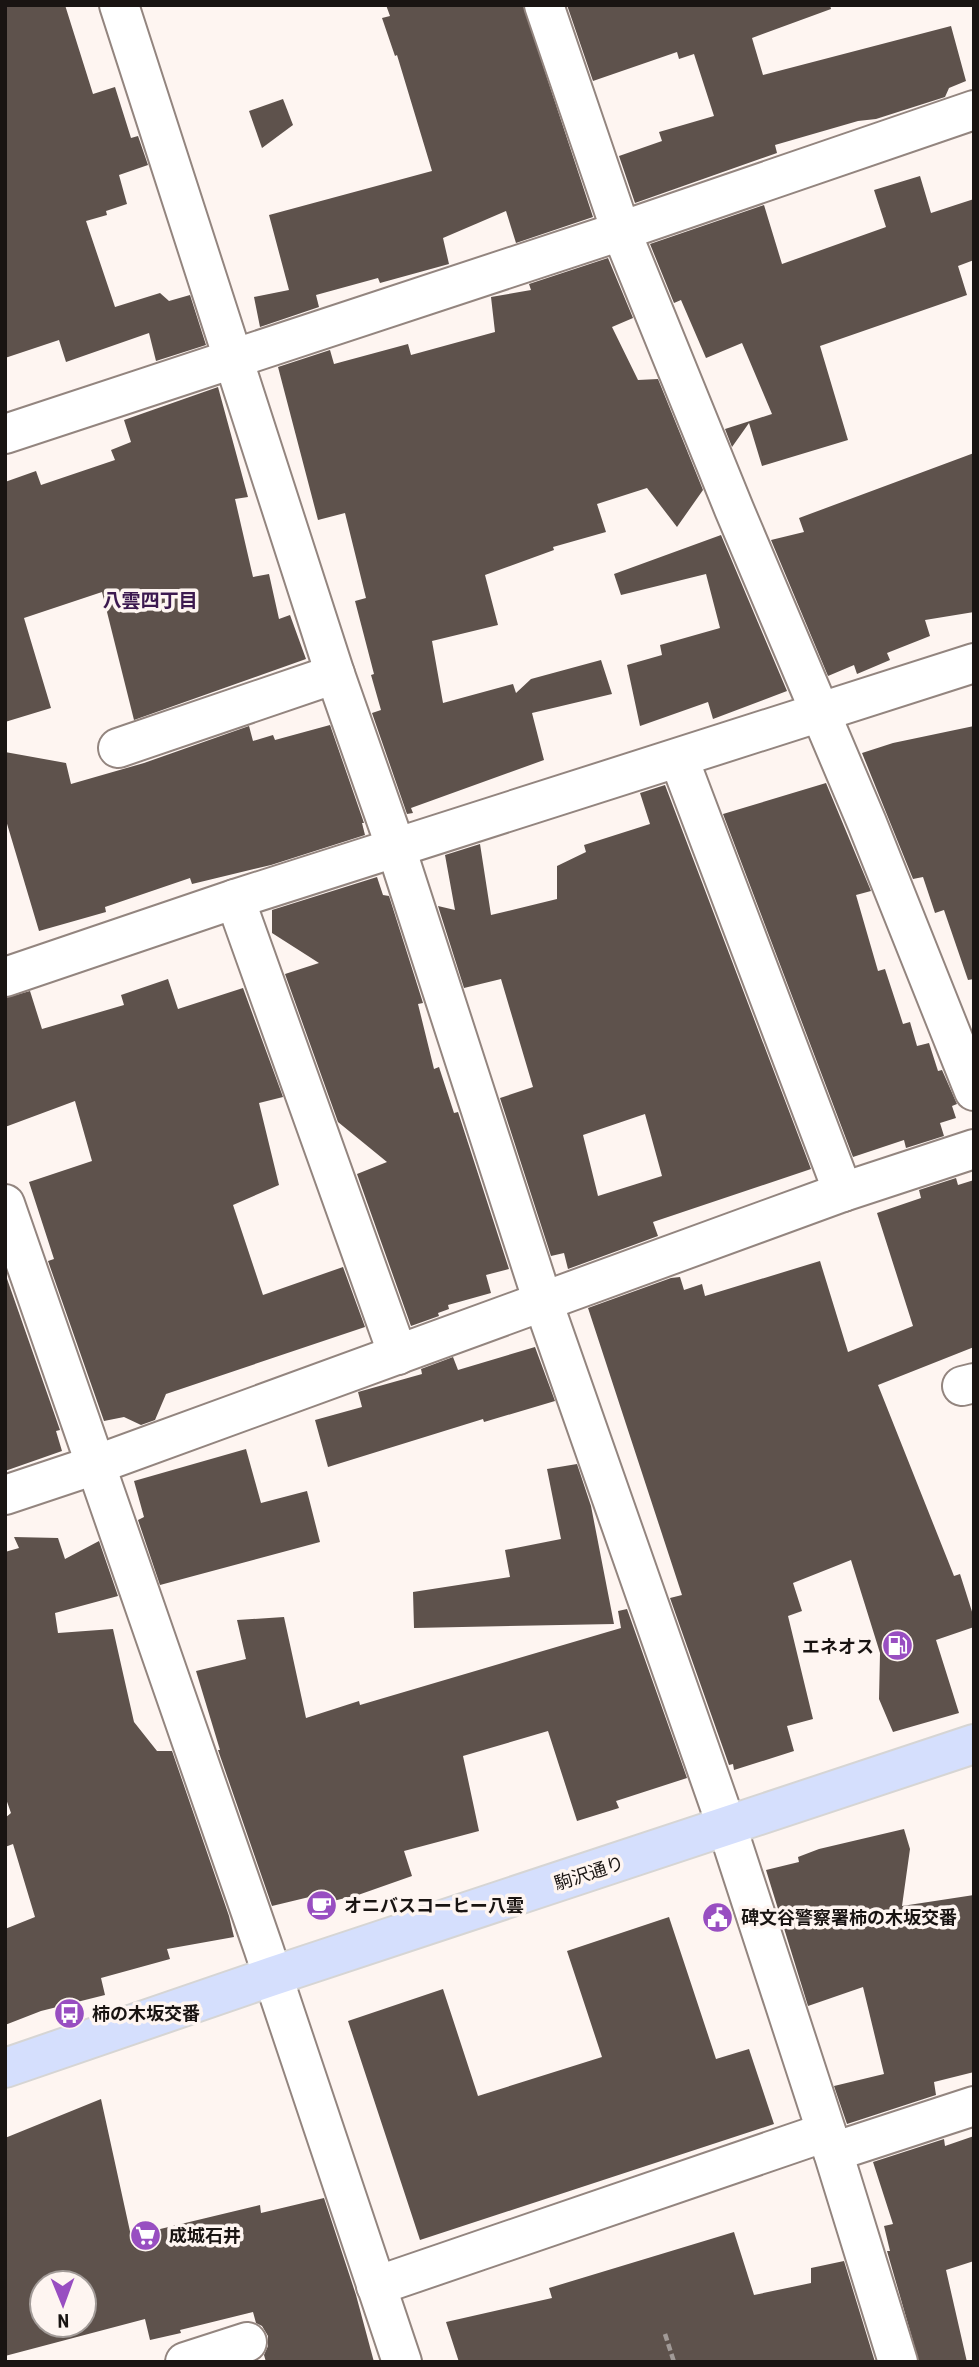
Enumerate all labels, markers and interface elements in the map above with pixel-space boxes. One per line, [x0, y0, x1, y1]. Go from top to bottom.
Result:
district label: 八雲四丁目 [102, 589, 198, 612]
fuel station icon: エネオス [880, 1629, 914, 1663]
place label: エネオス [802, 1636, 874, 1657]
street label: 駒沢通り [552, 1852, 626, 1894]
cafe icon: オニバスコーヒー八雲 [304, 1888, 338, 1922]
place label: オニバスコーヒー八雲 [344, 1895, 524, 1916]
public building icon: 碑文谷警察署柿の木坂交番 [701, 1900, 735, 1934]
place label: 碑文谷警察署柿の木坂交番 [741, 1907, 957, 1928]
bus stop icon: 柿の木坂交番 [52, 1996, 86, 2030]
place label: 柿の木坂交番 [92, 2003, 200, 2024]
supermarket icon: 成城石井 [129, 2218, 163, 2252]
place label: 成城石井 [169, 2225, 241, 2246]
north arrow [28, 2269, 98, 2339]
text: N [57, 2309, 69, 2332]

